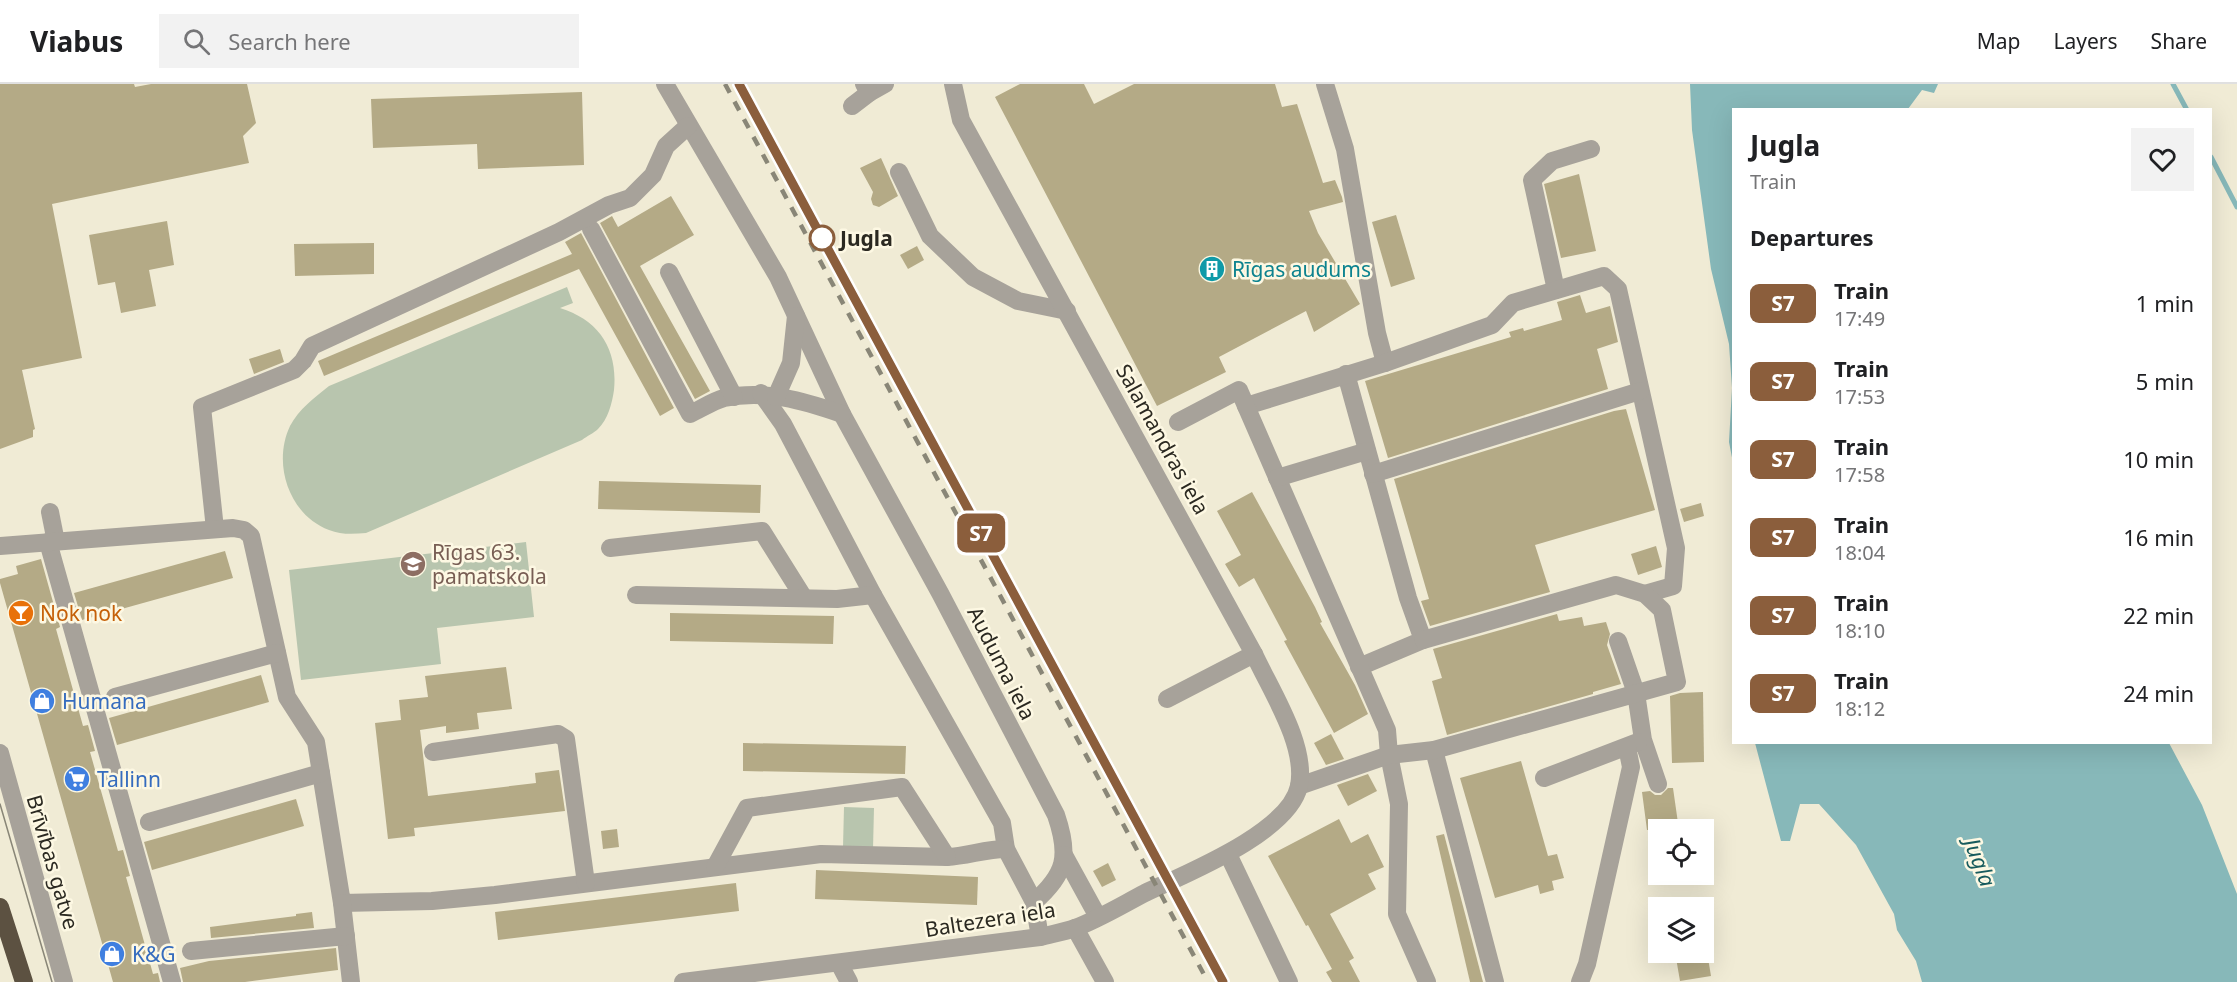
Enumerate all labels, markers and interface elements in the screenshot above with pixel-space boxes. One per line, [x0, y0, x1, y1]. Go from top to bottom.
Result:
search box [159, 14, 579, 68]
text: Viabus [30, 22, 123, 60]
icon: search [180, 25, 213, 58]
text: Search here [228, 26, 351, 56]
text: Map [1977, 27, 2021, 55]
text: Layers [2054, 27, 2118, 55]
text: Share [2151, 27, 2207, 55]
text: Jugla [1750, 126, 1820, 164]
button: heart [2131, 128, 2194, 191]
text: Train [1750, 168, 1797, 195]
text: Departures [1750, 222, 1874, 252]
place label: Jugla [838, 224, 893, 252]
marker: Jugla [809, 225, 835, 251]
building icon: Rīgas audums [1197, 254, 1227, 284]
place label: Rīgas audums [1232, 255, 1371, 283]
text: Train [1834, 275, 1889, 305]
text: 1 min [2136, 288, 2194, 318]
text: S7 [1771, 289, 1795, 317]
text: 17:49 [1834, 305, 1885, 332]
text: Train [1834, 353, 1889, 383]
street label: Salamandras iela [1110, 359, 1216, 519]
text: 5 min [2136, 366, 2194, 396]
text: S7 [1771, 367, 1795, 395]
text: 17:53 [1834, 383, 1885, 410]
text: Train [1834, 431, 1889, 461]
text: 10 min [2123, 444, 2194, 474]
text: S7 [1771, 445, 1795, 473]
text: 17:58 [1834, 461, 1885, 488]
text: Train [1834, 509, 1889, 539]
line badge: S7 [954, 514, 1008, 552]
text: S7 [969, 519, 993, 547]
text: 16 min [2123, 522, 2194, 552]
text: S7 [1771, 523, 1795, 551]
place label: Rīgas 63. pamatskola [432, 538, 547, 590]
text: 18:04 [1834, 539, 1885, 566]
school or university icon: Rīgas 63. pamatskola [398, 549, 428, 579]
text: Train [1834, 587, 1889, 617]
bar icon: Nok nok [6, 598, 36, 628]
place label: Nok nok [40, 599, 123, 627]
text: 22 min [2123, 600, 2194, 630]
text: S7 [1771, 601, 1795, 629]
street label: Auduma iela [961, 602, 1043, 724]
text: 18:10 [1834, 617, 1885, 644]
text: Train [1834, 665, 1889, 695]
text: 24 min [2123, 678, 2194, 708]
text: S7 [1771, 679, 1795, 707]
shop icon: Humana [27, 686, 57, 716]
place label: Humana [62, 687, 147, 715]
text: 18:12 [1834, 695, 1885, 722]
supermarket icon: Tallinn [62, 764, 92, 794]
place label: Tallinn [97, 765, 161, 793]
street label: Brīvības gatve [20, 791, 86, 933]
map controls [1648, 819, 1714, 963]
button: locate [1648, 819, 1714, 885]
water label: Jugla [1957, 830, 2004, 891]
street label: Baltezera iela [923, 895, 1057, 943]
button: layers [1648, 897, 1714, 963]
shop icon: K&G [97, 939, 127, 969]
place label: K&G [132, 940, 176, 968]

